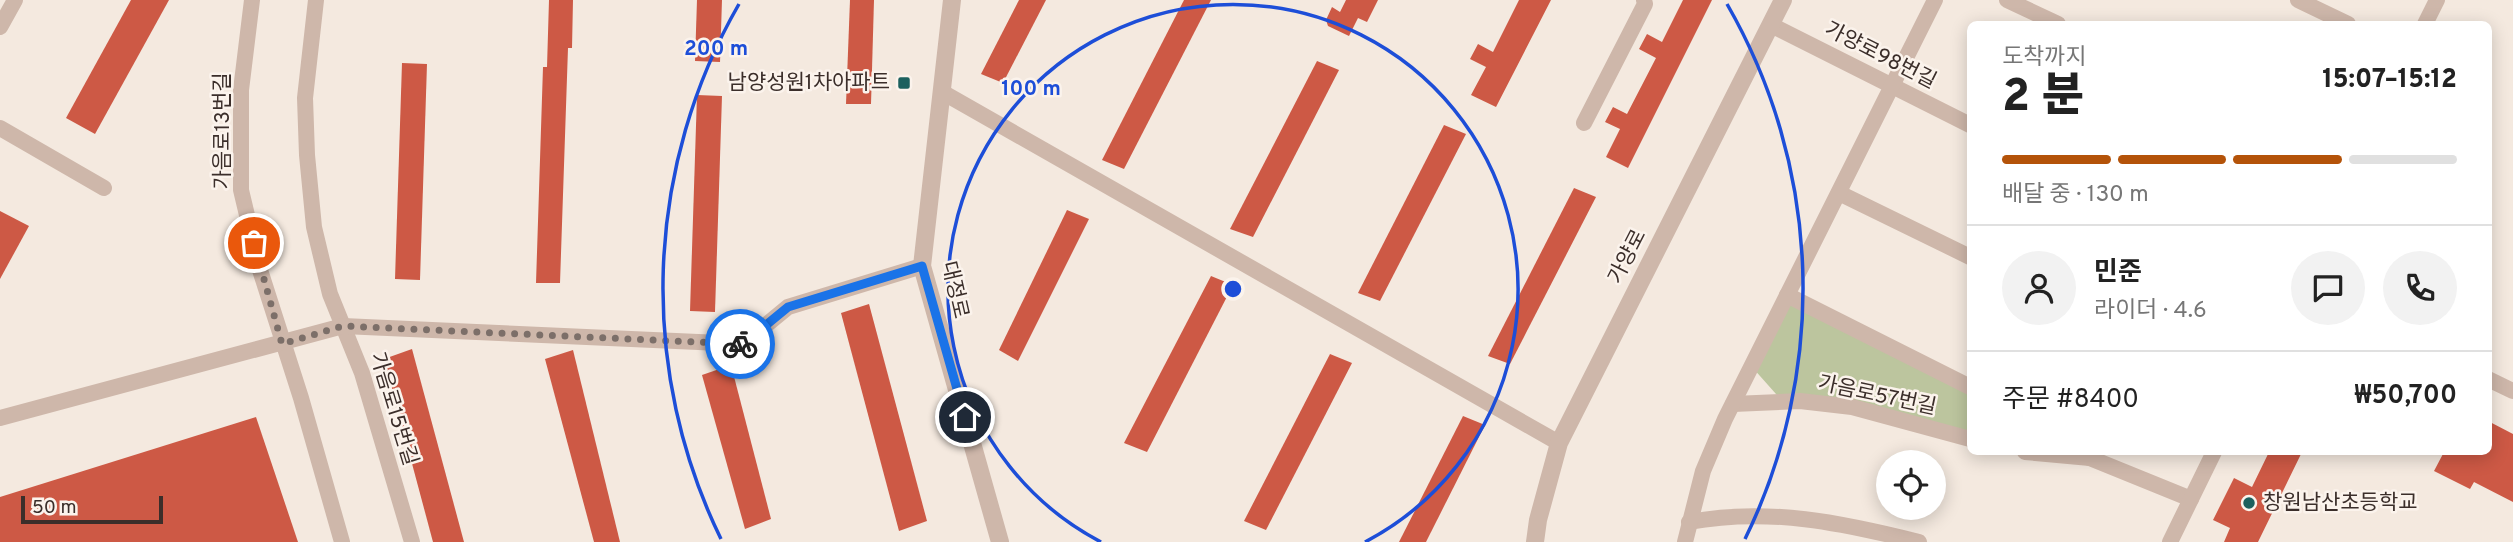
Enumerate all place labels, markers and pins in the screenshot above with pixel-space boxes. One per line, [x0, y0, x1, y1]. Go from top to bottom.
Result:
place label: 남양성원1차아파트 [728, 70, 890, 97]
marker: 남양성원1차아파트 [896, 75, 912, 91]
pin [224, 213, 284, 273]
centre of rings [1221, 277, 1245, 301]
pin [935, 387, 995, 447]
place label: 창원남산초등학교 [2263, 490, 2418, 517]
marker: 창원남산초등학교 [2241, 495, 2257, 511]

